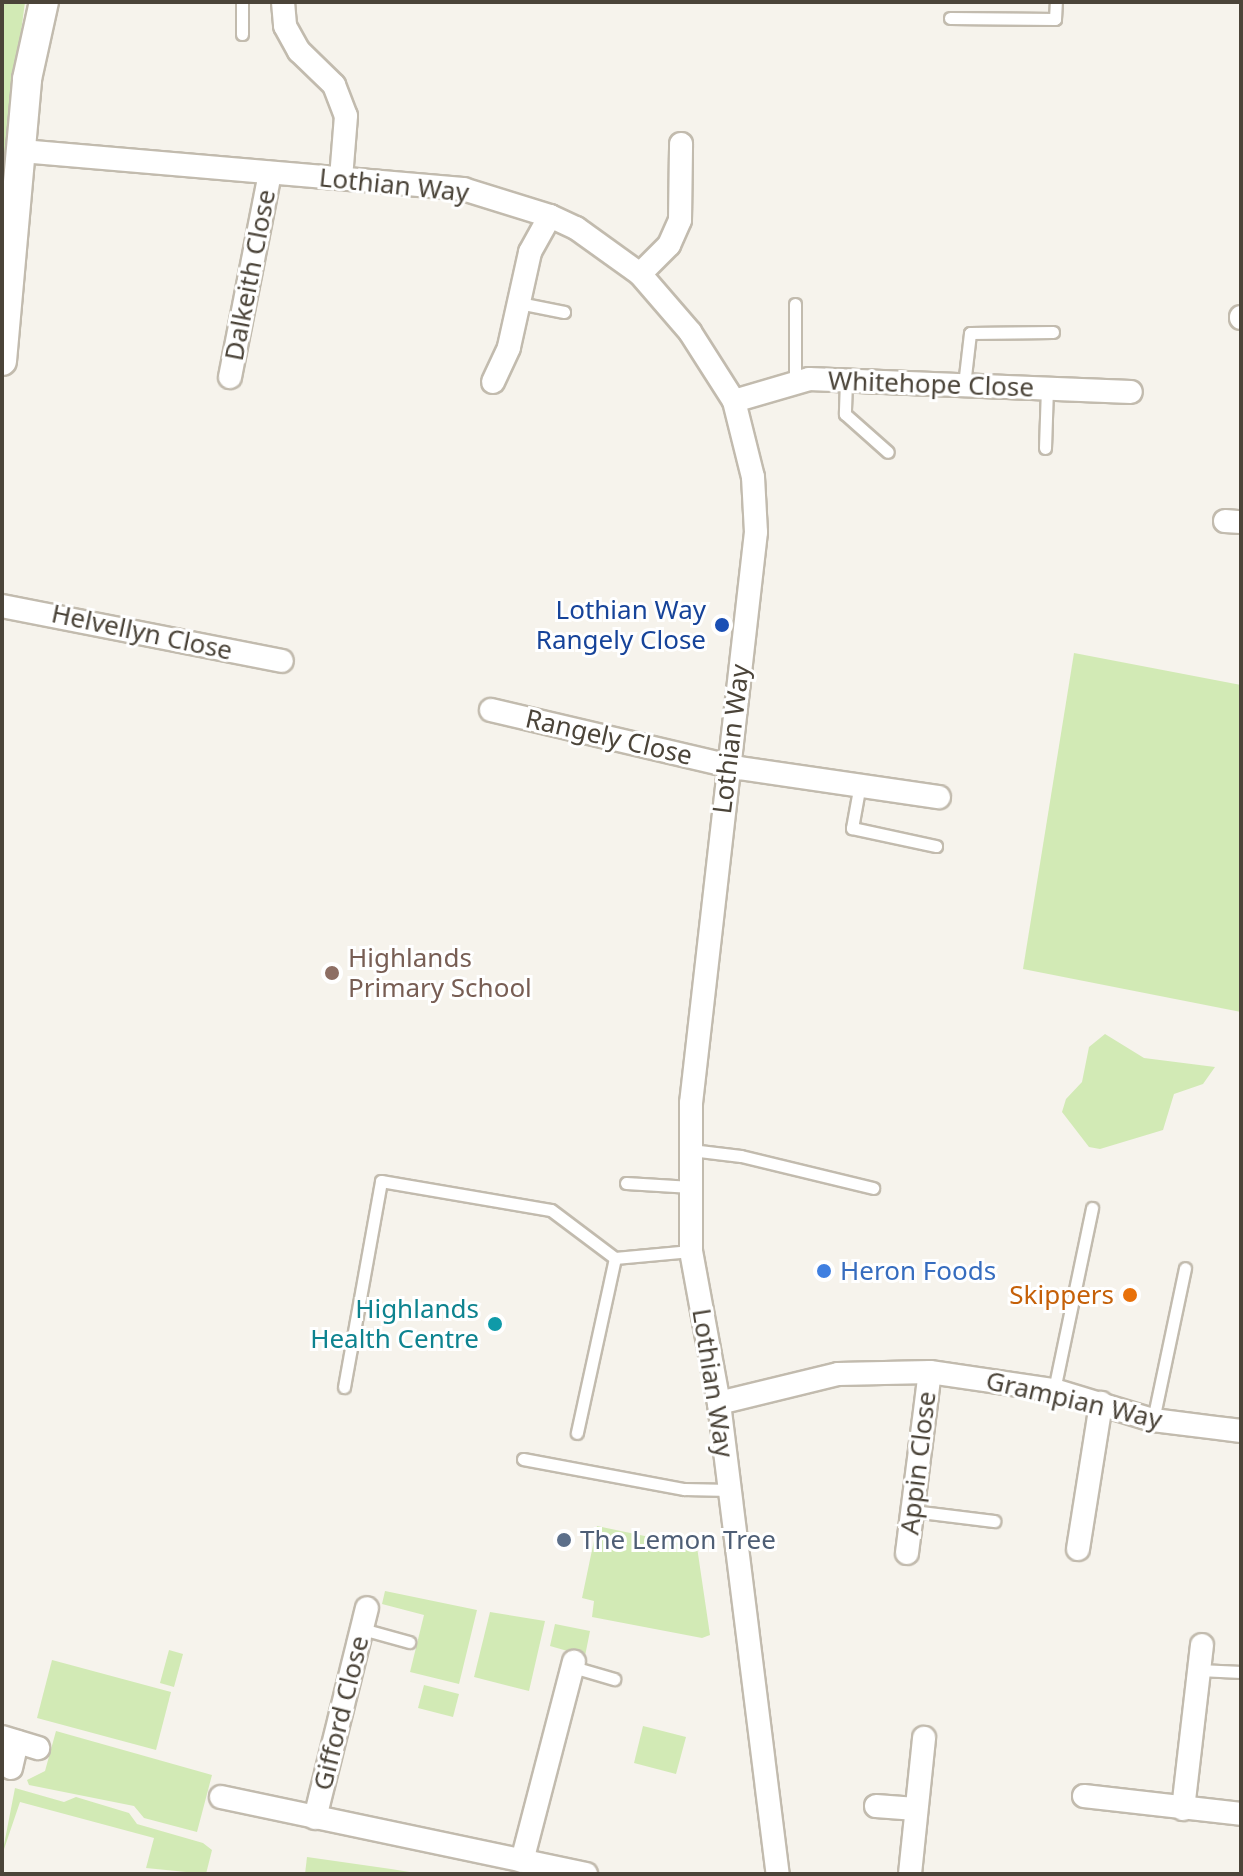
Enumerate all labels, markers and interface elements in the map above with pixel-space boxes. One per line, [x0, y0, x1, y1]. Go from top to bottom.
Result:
street label: Lothian Way [318, 162, 470, 208]
street label: Dalkeith Close [218, 187, 282, 363]
street label: Whitehope Close [827, 365, 1035, 403]
place label: Lothian Way Rangely Close [536, 594, 706, 656]
street label: Helvellyn Close [49, 598, 235, 666]
marker: Lothian Way Rangely Close [713, 616, 731, 634]
street label: Lothian Way [706, 662, 756, 816]
street label: Rangely Close [523, 703, 695, 771]
place label: Highlands Primary School [348, 942, 532, 1004]
marker: Highlands Primary School [323, 964, 341, 982]
place label: Heron Foods [840, 1255, 996, 1287]
marker: Heron Foods [815, 1262, 833, 1280]
place label: Skippers [1009, 1279, 1114, 1311]
marker: Skippers [1121, 1286, 1139, 1304]
place label: Highlands Health Centre [310, 1293, 479, 1354]
street label: Lothian Way [686, 1306, 740, 1460]
marker: Highlands Health Centre [486, 1315, 504, 1333]
street label: Grampian Way [983, 1365, 1165, 1435]
street label: Appin Close [894, 1390, 942, 1536]
place label: The Lemon Tree [580, 1524, 776, 1556]
marker: The Lemon Tree [555, 1531, 573, 1549]
street label: Gifford Close [307, 1632, 375, 1794]

